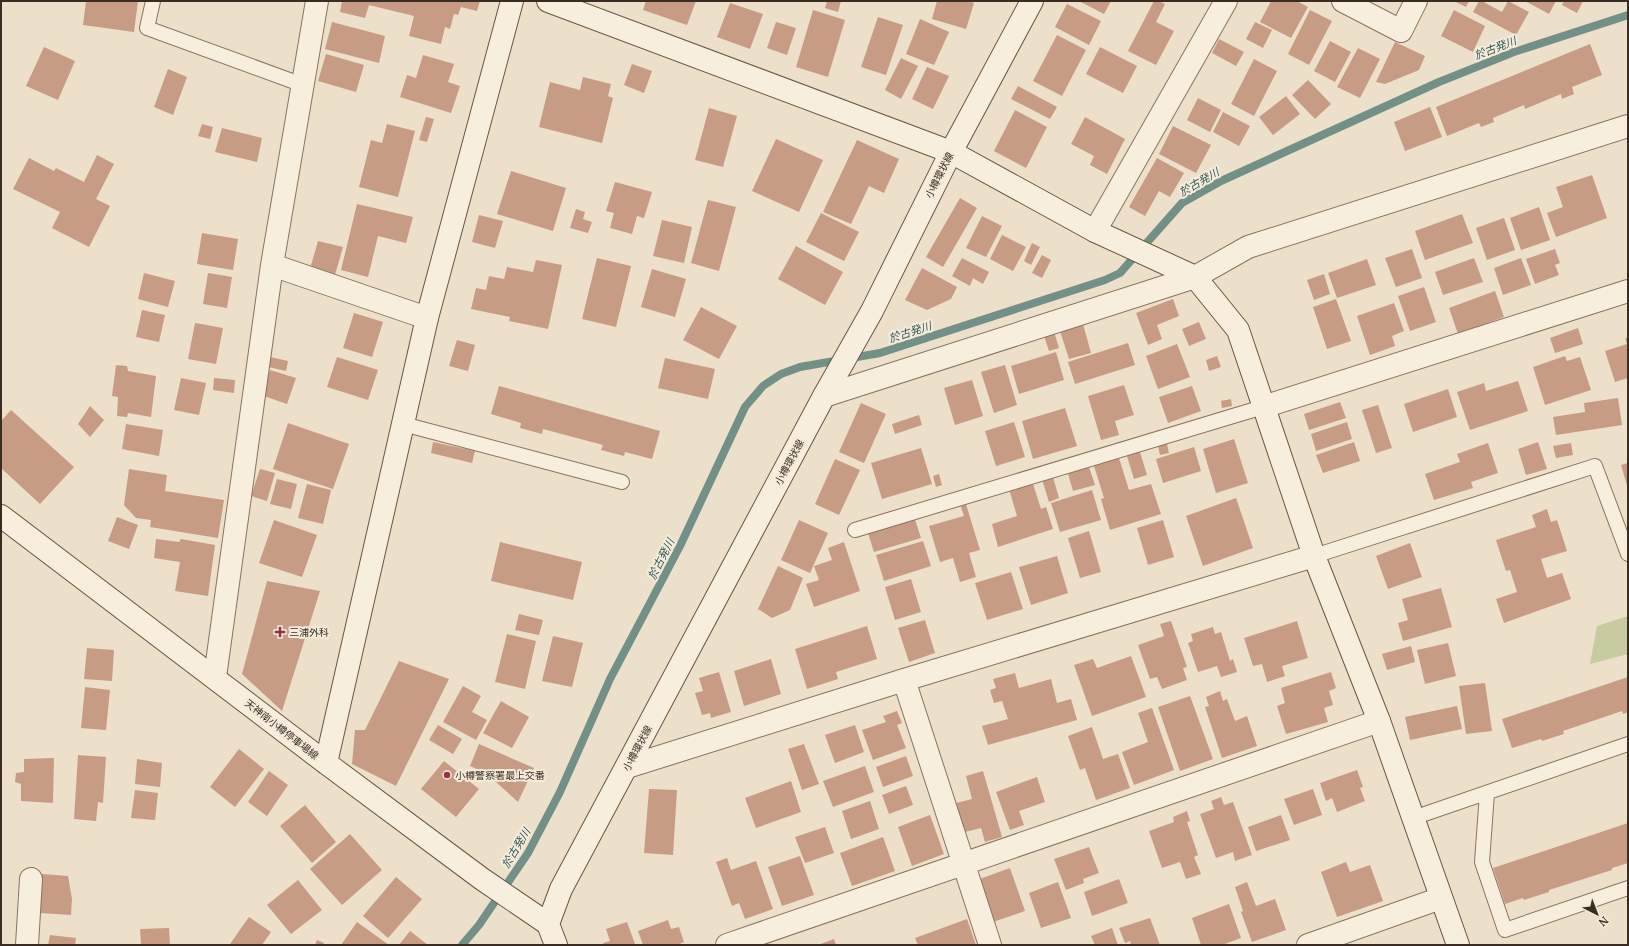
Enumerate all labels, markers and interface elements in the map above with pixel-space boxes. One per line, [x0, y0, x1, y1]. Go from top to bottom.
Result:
water label: 於古発川 [1472, 33, 1519, 62]
street label: 小樽環状線 [922, 150, 957, 200]
water label: 於古発川 [1176, 164, 1222, 199]
water label: 於古発川 [887, 318, 934, 345]
street label: 小樽環状線 [772, 437, 807, 487]
water label: 於古発川 [645, 535, 678, 582]
marker: 三浦外科 [274, 626, 286, 638]
place label: 三浦外科 [289, 626, 329, 639]
street label: 天神南小樽停車場線 [242, 697, 321, 762]
street label: 小樽環状線 [620, 723, 655, 773]
place label: 小樽警察署最上交番 [455, 769, 545, 782]
marker: 小樽警察署最上交番 [442, 770, 452, 780]
water label: 於古発川 [499, 825, 534, 870]
north arrow [1577, 894, 1617, 934]
text: N [1595, 913, 1611, 930]

